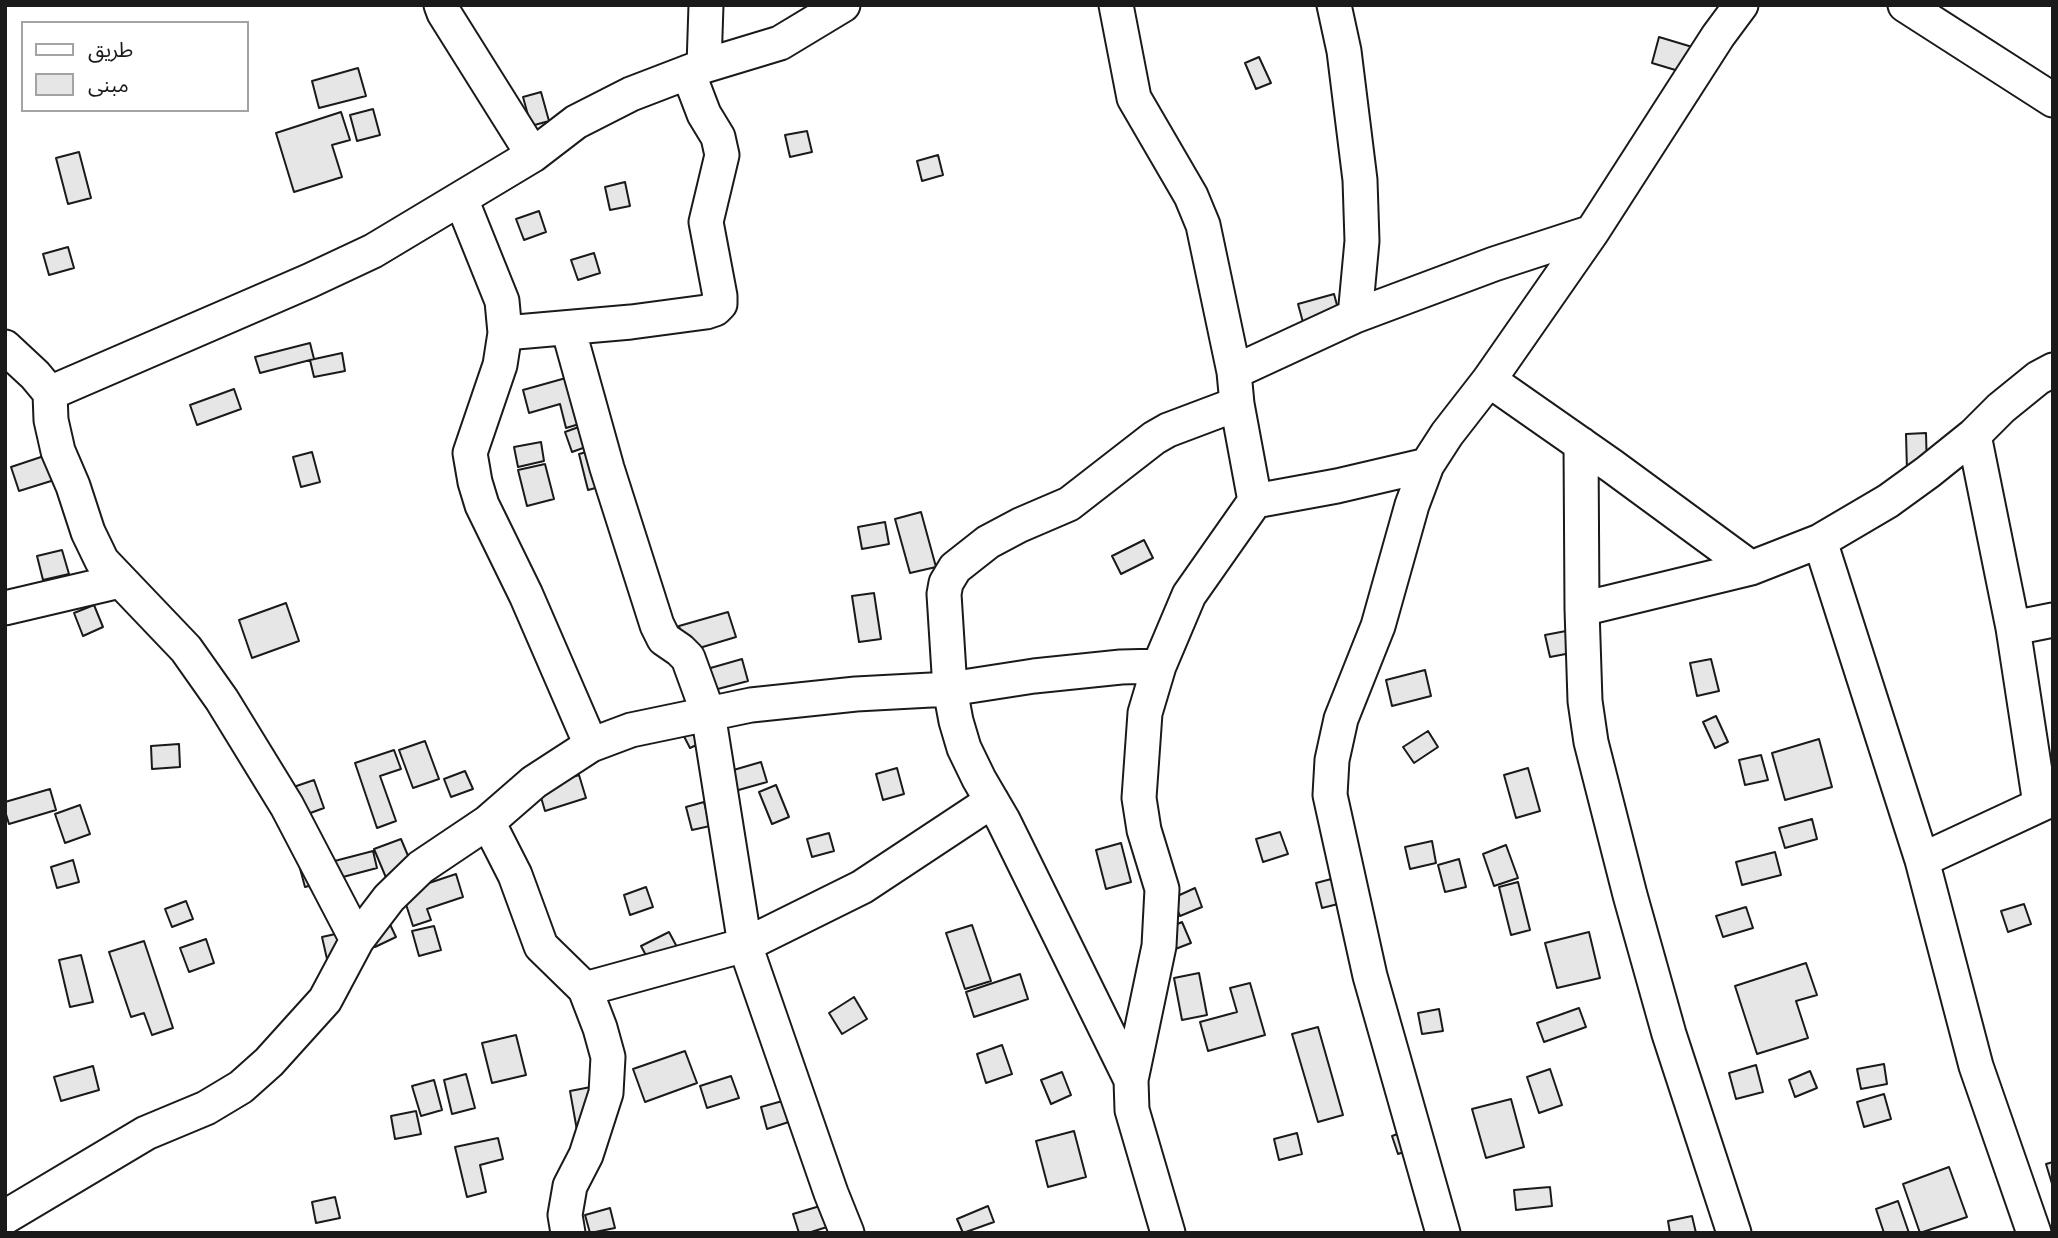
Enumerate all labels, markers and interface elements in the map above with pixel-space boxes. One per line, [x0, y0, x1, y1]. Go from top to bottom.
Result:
legend [21, 21, 248, 112]
text: طريق [88, 36, 133, 61]
text: مبنى [88, 71, 129, 96]

